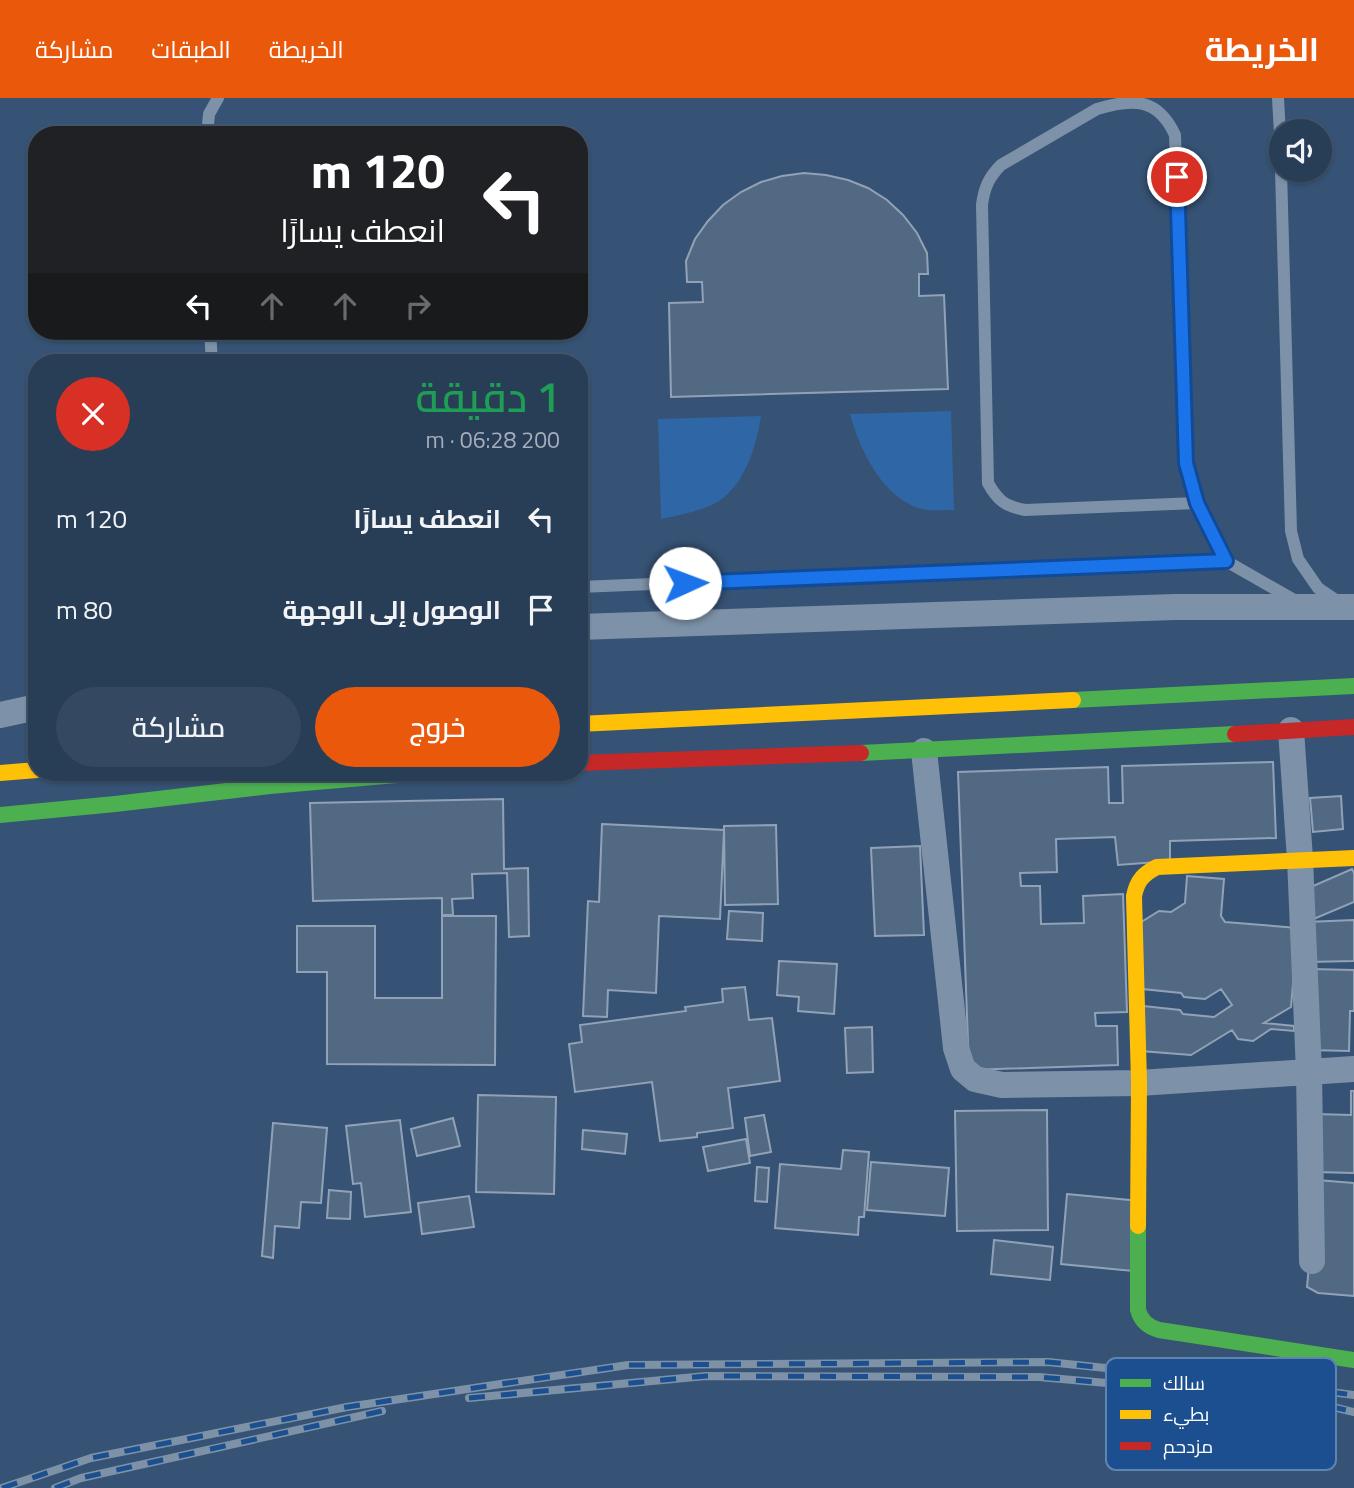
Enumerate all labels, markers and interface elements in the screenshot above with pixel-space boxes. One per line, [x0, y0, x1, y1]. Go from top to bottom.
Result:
text: الخريطة [1205, 24, 1319, 74]
text: مشاركة [35, 31, 113, 67]
text: الطبقات [151, 31, 231, 67]
text: الخريطة [269, 31, 344, 67]
map controls [1269, 119, 1332, 182]
button: sound [1269, 119, 1332, 182]
text: 120 m [311, 132, 445, 207]
pin [1147, 147, 1207, 207]
icon: left [469, 154, 560, 245]
icon: arrive [1158, 158, 1196, 196]
text: انعطف يسارًا [280, 206, 445, 254]
icon: left [180, 287, 218, 325]
icon: ahead [253, 287, 291, 325]
icon: ahead [326, 287, 364, 325]
icon: right [399, 287, 437, 325]
text: 1 دقيقة [415, 364, 560, 428]
button: close [56, 377, 130, 451]
text: 200 m · 06:28 [425, 422, 560, 457]
text: 120 m [56, 499, 127, 538]
text: انعطف يسارًا [353, 499, 501, 538]
icon: left [522, 500, 560, 538]
position arrow [648, 546, 722, 620]
text: 80 m [56, 590, 113, 629]
text: الوصول إلى الوجهة [282, 590, 501, 629]
icon: arrive [522, 591, 560, 629]
button: مشاركة [56, 687, 301, 767]
button: خروج [315, 687, 560, 767]
legend [1106, 1358, 1336, 1470]
text: سالك [1163, 1368, 1205, 1397]
text: بطيء [1163, 1399, 1209, 1429]
text: مزدحم [1163, 1431, 1213, 1460]

